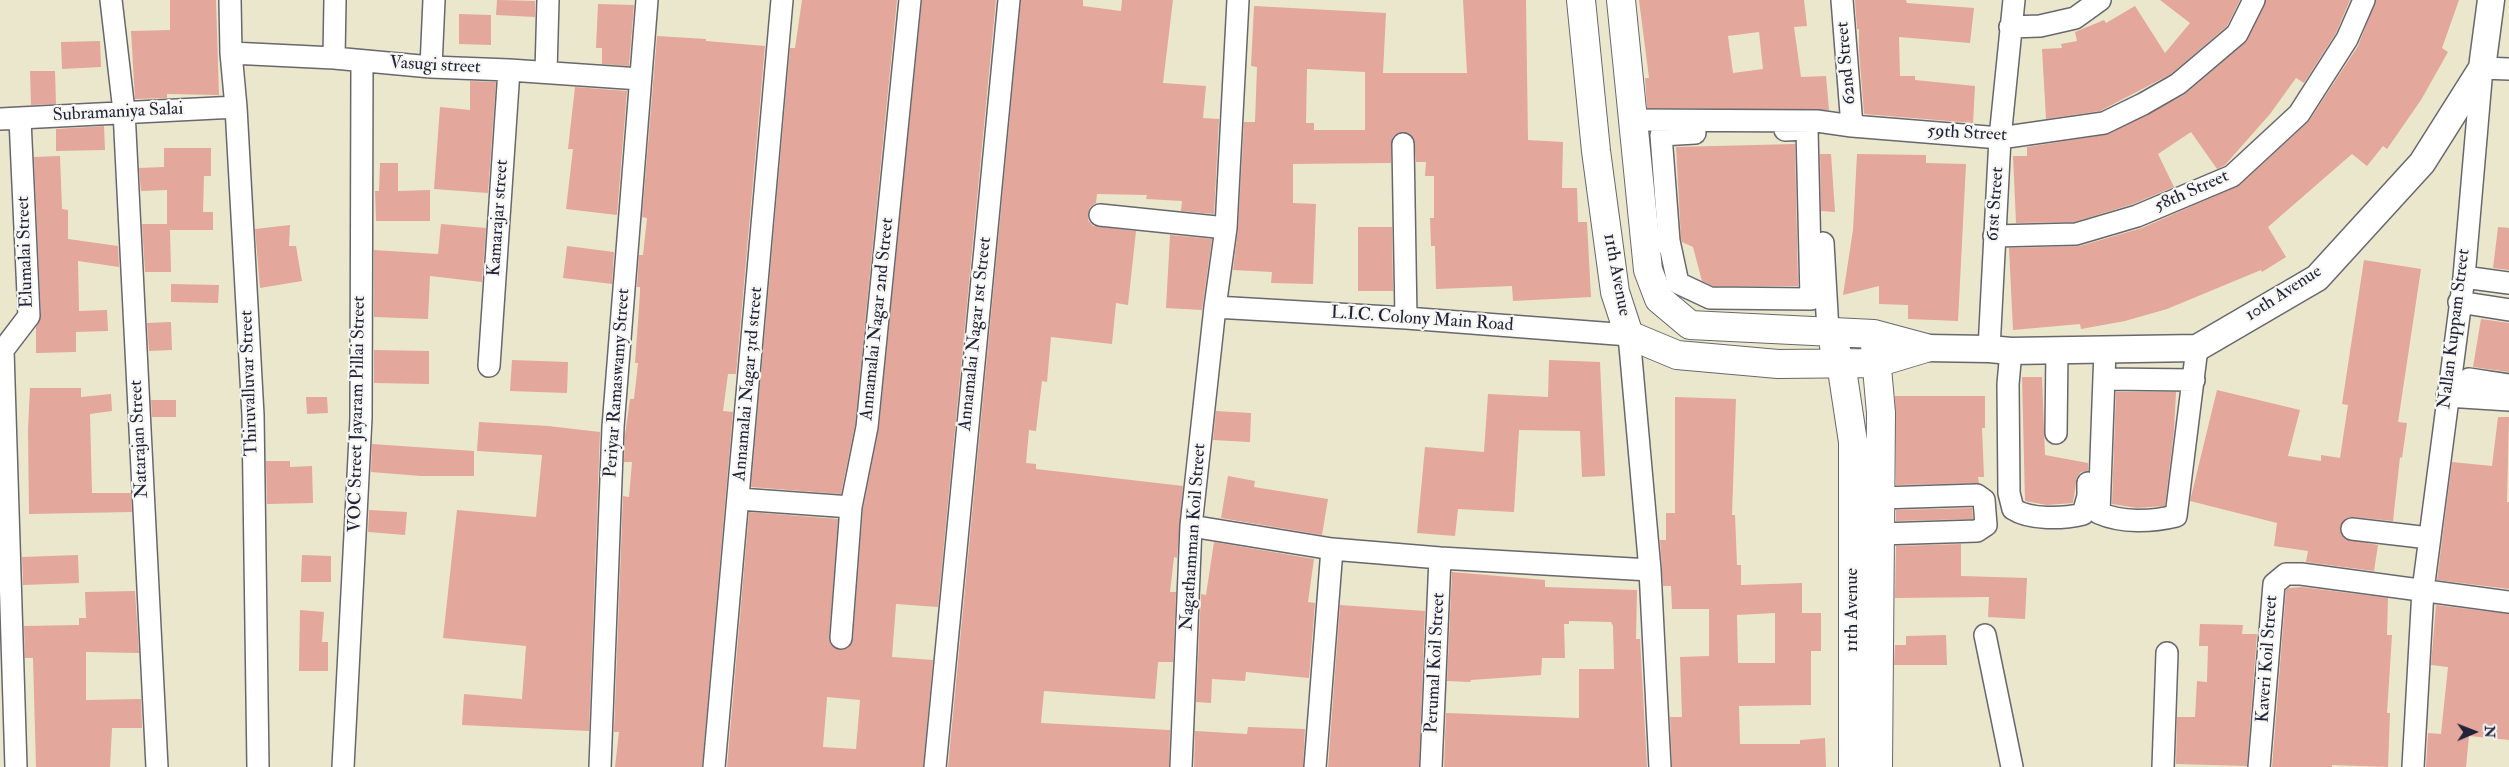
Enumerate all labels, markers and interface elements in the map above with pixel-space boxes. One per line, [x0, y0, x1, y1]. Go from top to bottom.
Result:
street label: 62nd Street [1833, 20, 1861, 106]
street label: Vasugi street [389, 53, 481, 79]
street label: Subramaniya Salai [52, 99, 184, 127]
street label: 59th Street [1927, 121, 2007, 147]
street label: Kamarajar street [484, 159, 514, 277]
street label: 61st Street [1983, 166, 2009, 242]
street label: 58th Street [2152, 166, 2232, 218]
street label: Elumalai Street [13, 196, 39, 308]
street label: Annamalai Nagar 2nd Street [857, 217, 899, 421]
street label: 11th Avenue [1597, 232, 1635, 318]
street label: Annamalai Nagar 1st Street [955, 236, 997, 432]
street label: Nallan Kuppam Street [2434, 248, 2476, 410]
street label: 10th Avenue [2242, 261, 2326, 327]
street label: Annamalai Nagar 3rd street [730, 286, 768, 482]
street label: Periyar Ramaswamy Street [601, 288, 635, 478]
street label: VOC Street Jayaram Pillai Street [345, 296, 371, 532]
street label: L.I.C. Colony Main Road [1330, 303, 1514, 337]
street label: Thiruvalluvar Street [237, 310, 263, 456]
street label: Natarajan Street [126, 379, 154, 499]
street label: Nagathamman Koil Street [1177, 443, 1211, 631]
street label: 11th Avenue [1842, 568, 1864, 652]
street label: Perumal Koil Street [1422, 592, 1450, 734]
street label: Kaveri Koil Street [2253, 595, 2283, 723]
north arrow [2449, 707, 2499, 757]
text: N [2481, 725, 2498, 738]

